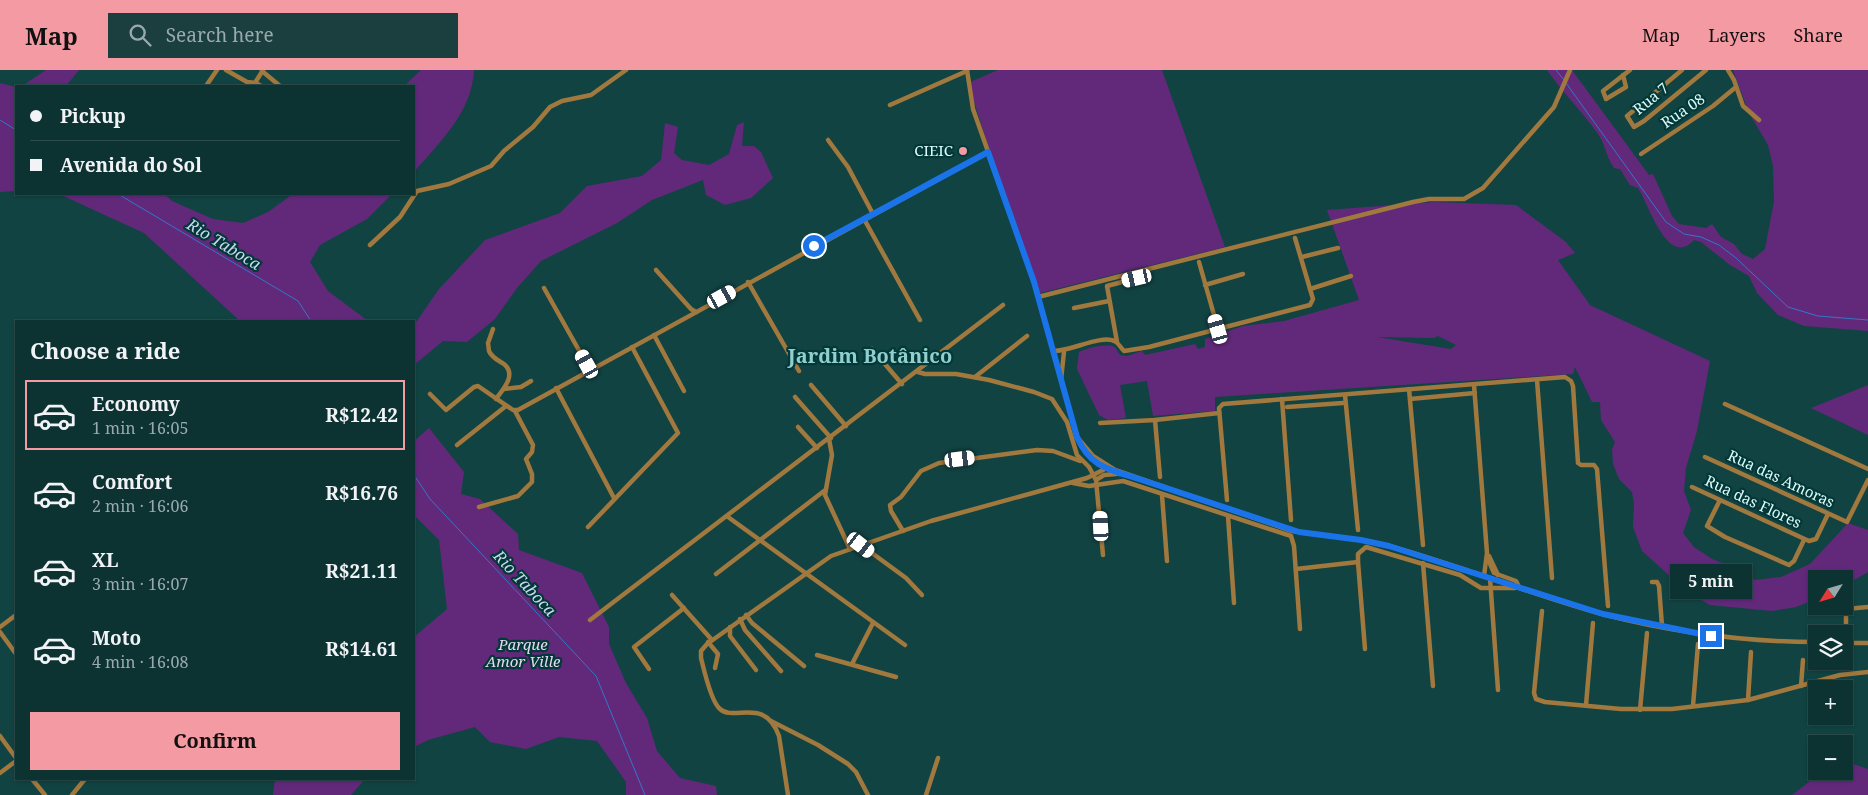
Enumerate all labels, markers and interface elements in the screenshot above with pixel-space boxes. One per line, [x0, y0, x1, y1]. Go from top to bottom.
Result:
search box [108, 13, 458, 58]
text: Map [25, 19, 78, 52]
icon: search [126, 21, 154, 49]
text: Search here [166, 22, 274, 48]
text: Map [1642, 23, 1680, 47]
text: Layers [1708, 23, 1766, 47]
text: Share [1794, 23, 1843, 47]
street label: Rua 7 [1628, 78, 1672, 119]
street label: Rua 08 [1657, 88, 1708, 132]
text: Pickup [60, 103, 126, 129]
place label: CIEIC [914, 140, 953, 160]
marker: CIEIC [957, 145, 969, 157]
text: Avenida do Sol [60, 152, 202, 178]
water label: Rio Taboca [182, 213, 266, 275]
route start [803, 235, 825, 257]
car [1120, 267, 1153, 289]
car [705, 283, 738, 311]
car [1206, 313, 1229, 345]
text: Choose a ride [30, 335, 180, 365]
district label: Jardim Botânico [787, 342, 952, 369]
car [573, 347, 600, 381]
text: Economy [92, 391, 180, 417]
icon: car [32, 393, 77, 438]
text: R$12.42 [325, 402, 398, 428]
text: 1 min · 16:05 [92, 417, 188, 439]
street label: Rua das Amoras [1725, 445, 1838, 512]
car [944, 450, 975, 468]
text: Comfort [92, 469, 172, 495]
street label: Rua das Flores [1702, 470, 1805, 532]
icon: car [32, 471, 77, 516]
text: R$16.76 [325, 480, 398, 506]
text: 2 min · 16:06 [92, 495, 188, 517]
car [1092, 511, 1109, 541]
car [844, 530, 877, 560]
water label: Rio Taboca [488, 545, 562, 621]
text: XL [92, 547, 118, 573]
icon: car [32, 549, 77, 594]
text: R$21.11 [325, 558, 398, 584]
callout: 5 min [1670, 564, 1752, 598]
text: 5 min [1688, 570, 1734, 592]
north arrow [1808, 570, 1852, 615]
map controls [1808, 570, 1853, 780]
text: 3 min · 16:07 [92, 573, 188, 595]
text: Moto [92, 625, 141, 651]
route end [1700, 625, 1722, 647]
button: layers [1808, 625, 1853, 670]
icon: car [32, 627, 77, 672]
park label: Parque Amor Ville [485, 634, 561, 671]
text: R$14.61 [325, 636, 398, 662]
text: 4 min · 16:08 [92, 651, 188, 673]
button: + [1808, 680, 1853, 725]
button: Confirm [30, 712, 400, 770]
button: − [1808, 735, 1853, 780]

